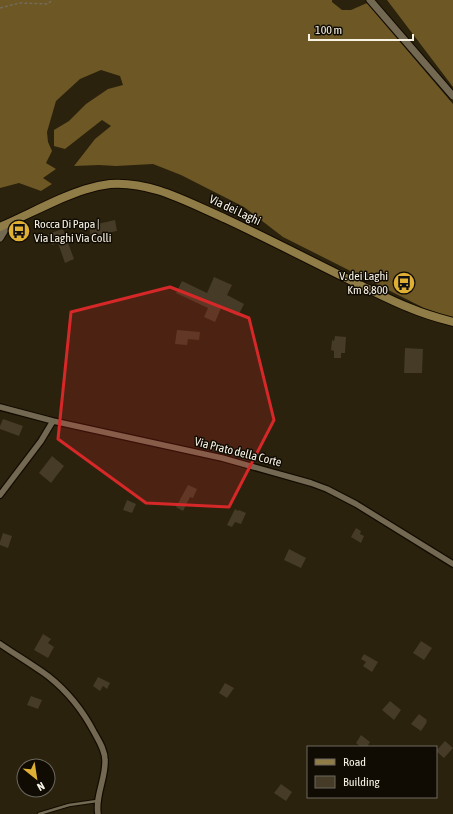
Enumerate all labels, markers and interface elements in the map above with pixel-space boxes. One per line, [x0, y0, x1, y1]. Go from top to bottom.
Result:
scale bar [309, 16, 413, 42]
text: 100 m [315, 23, 342, 37]
street label: Via dei Laghi [207, 192, 263, 228]
place label: Rocca Di Papa | Via Laghi Via Colli [34, 217, 112, 245]
bus stop icon: Rocca Di Papa | Via Laghi Via Colli [6, 218, 32, 244]
place label: V. dei Laghi Km 8,800 [339, 269, 388, 297]
bus stop icon: V. dei Laghi Km 8,800 [391, 270, 417, 296]
street label: Via Prato della Corte [193, 434, 283, 470]
legend [307, 746, 437, 798]
text: Road [343, 755, 366, 769]
north arrow [16, 758, 56, 798]
text: Building [343, 775, 381, 789]
text: N [35, 780, 47, 793]

